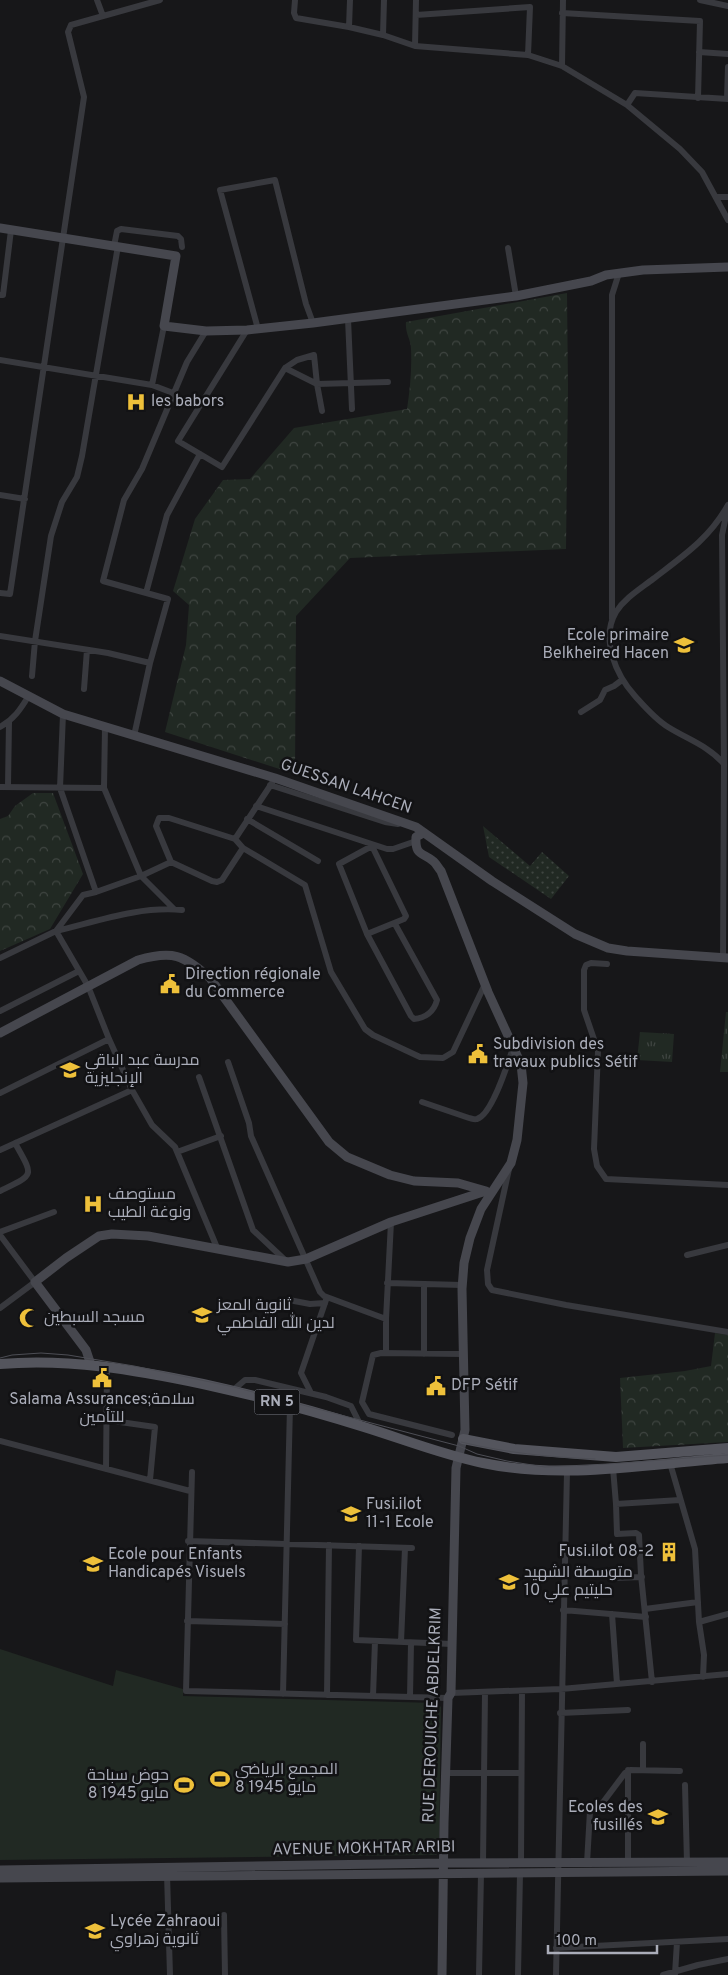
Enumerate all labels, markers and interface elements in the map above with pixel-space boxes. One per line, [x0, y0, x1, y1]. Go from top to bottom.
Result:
hospital icon: les babors [125, 391, 147, 413]
place label: les babors [151, 392, 224, 412]
place label: Ecole primaire Belkheired Hacen [542, 626, 669, 664]
school or university icon: Ecole primaire Belkheired Hacen [673, 634, 695, 656]
street label: GUESSAN LAHCEN [278, 755, 414, 819]
place label: Direction régionale du Commerce [185, 965, 321, 1003]
public building icon: Direction régionale du Commerce [159, 973, 181, 995]
place label: Subdivision des travaux publics Sétif [493, 1035, 638, 1073]
public building icon: Subdivision des travaux publics Sétif [467, 1043, 489, 1065]
place label: مدرسة عبد الباقي الإنجليزية [85, 1051, 200, 1089]
school or university icon: مدرسة عبد الباقي الإنجليزية [59, 1059, 81, 1081]
place label: مستوصف ونوغة الطيب [108, 1185, 191, 1223]
hospital icon: مستوصف ونوغة الطيب [82, 1193, 104, 1215]
place label: ثانوية المعز لدين الله الفاطمي [216, 1296, 335, 1336]
school or university icon: ثانوية المعز لدين الله الفاطمي [191, 1304, 213, 1326]
mosque icon: مسجد السبطين [18, 1307, 40, 1329]
place label: مسجد السبطين [44, 1308, 145, 1328]
public building icon: Salama Assurances;سلامة للتأمين [91, 1367, 113, 1389]
public building icon: DFP Sétif [425, 1375, 447, 1397]
place label: DFP Sétif [451, 1376, 518, 1396]
place label: Salama Assurances;سلامة للتأمين [9, 1390, 195, 1428]
road number: RN 5 [254, 1390, 300, 1414]
place label: Fusi.ilot 11-1 Ecole [366, 1495, 434, 1533]
school or university icon: Fusi.ilot 11-1 Ecole [340, 1503, 362, 1525]
building icon: Fusi.ilot 08-2 [658, 1541, 680, 1563]
place label: Fusi.ilot 08-2 [558, 1542, 654, 1562]
place label: Ecole pour Enfants Handicapés Visuels [108, 1545, 246, 1583]
school or university icon: Ecole pour Enfants Handicapés Visuels [82, 1553, 104, 1575]
place label: متوسطة الشهيد حليتيم علي 10 [524, 1563, 633, 1603]
school or university icon: متوسطة الشهيد حليتيم علي 10 [498, 1571, 520, 1593]
street label: RUE DEROUICHE ABDELKRIM [419, 1607, 447, 1823]
place label: المجمع الرياضي 8 مايو 1945 [235, 1760, 338, 1798]
place label: حوض سباحة 8 مايو 1945 [87, 1766, 169, 1804]
sports icon: المجمع الرياضي 8 مايو 1945 [209, 1768, 231, 1790]
sports icon: حوض سباحة 8 مايو 1945 [173, 1774, 195, 1796]
place label: Ecoles des fusillés [568, 1798, 643, 1836]
school or university icon: Ecoles des fusillés [647, 1806, 669, 1828]
street label: AVENUE MOKHTAR ARIBI [272, 1837, 456, 1861]
place label: Lycée Zahraoui ثانوية زهراوي [110, 1912, 220, 1952]
school or university icon: Lycée Zahraoui ثانوية زهراوي [84, 1920, 106, 1942]
scale bar [548, 1922, 657, 1954]
text: 100 m [556, 1932, 597, 1951]

